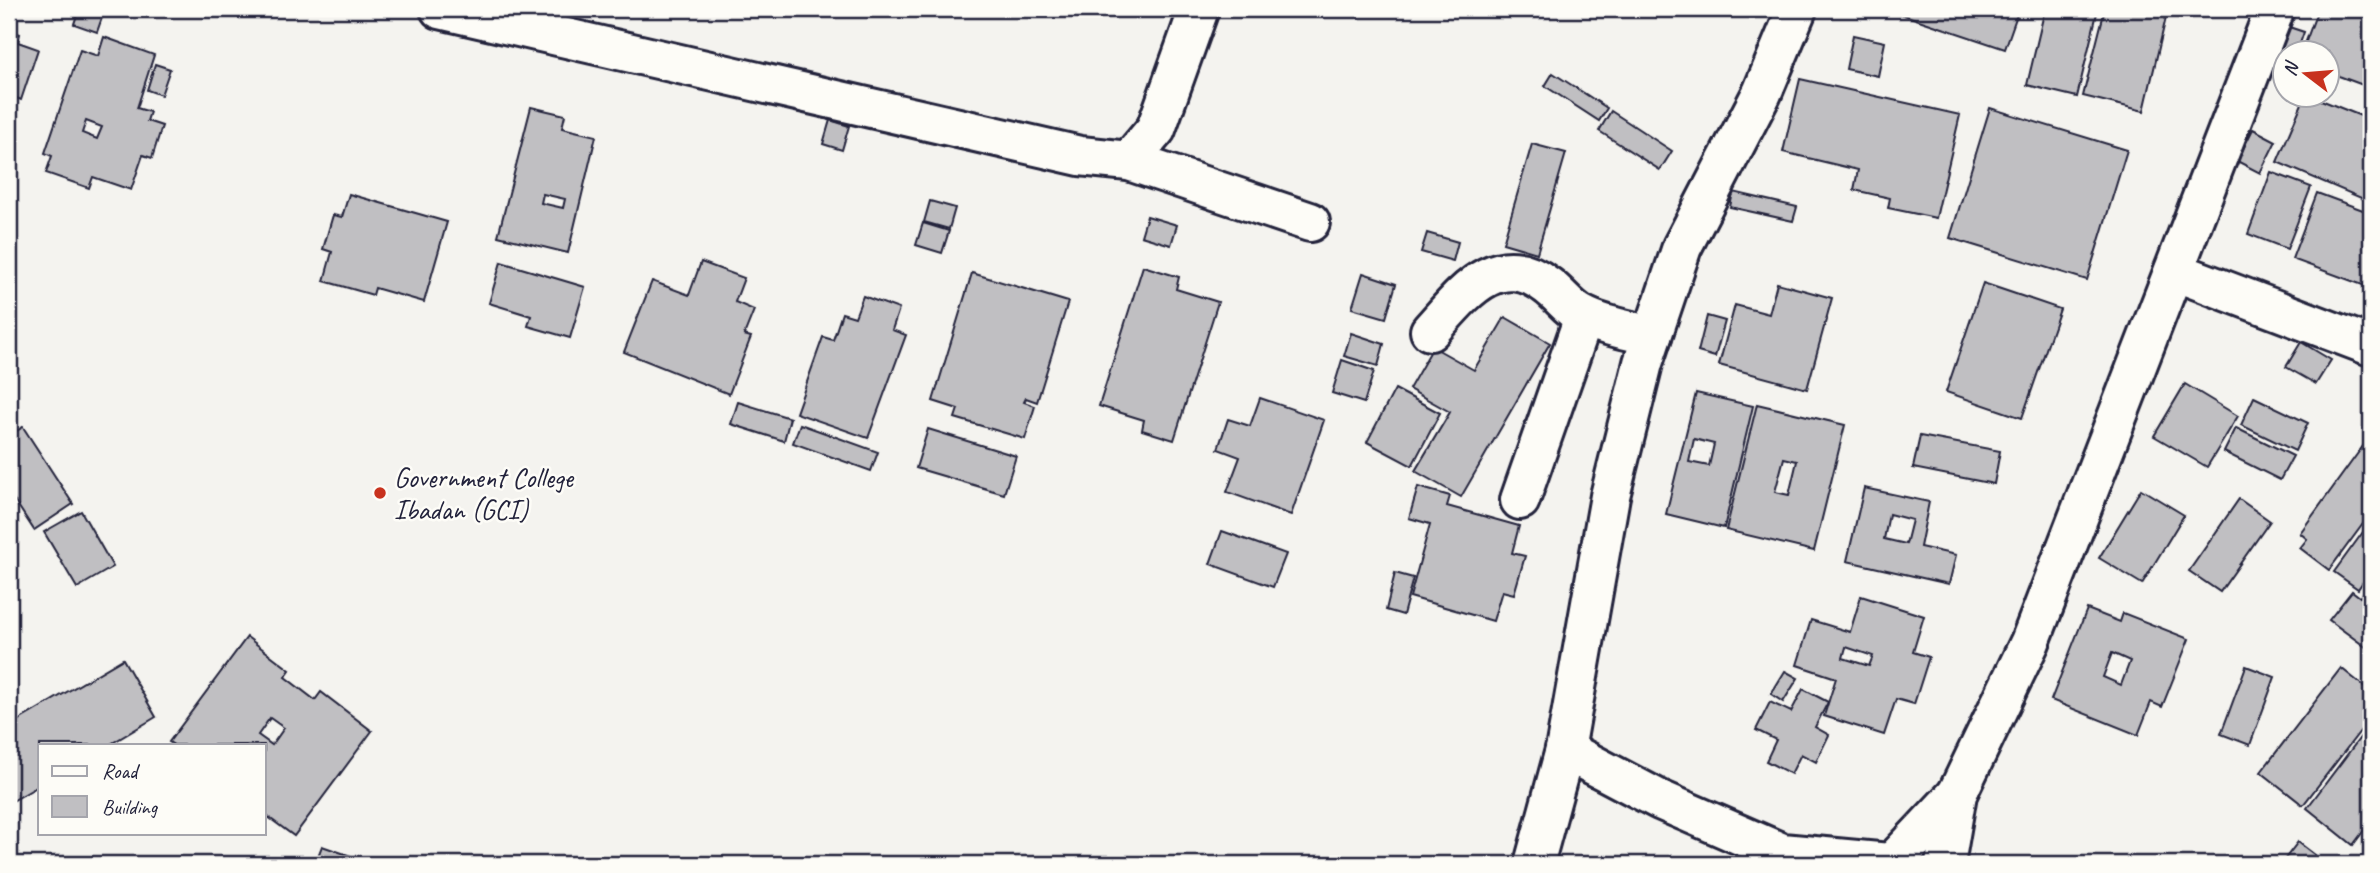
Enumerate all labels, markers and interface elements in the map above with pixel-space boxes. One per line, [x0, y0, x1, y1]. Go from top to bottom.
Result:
north arrow [2272, 38, 2342, 108]
text: N [2277, 58, 2305, 79]
place label: Government College Ibadan (GCI) [394, 460, 575, 527]
marker: Government College Ibadan (GCI) [372, 485, 388, 501]
legend [38, 744, 266, 834]
text: Road [102, 758, 141, 784]
text: Building [102, 794, 159, 820]

